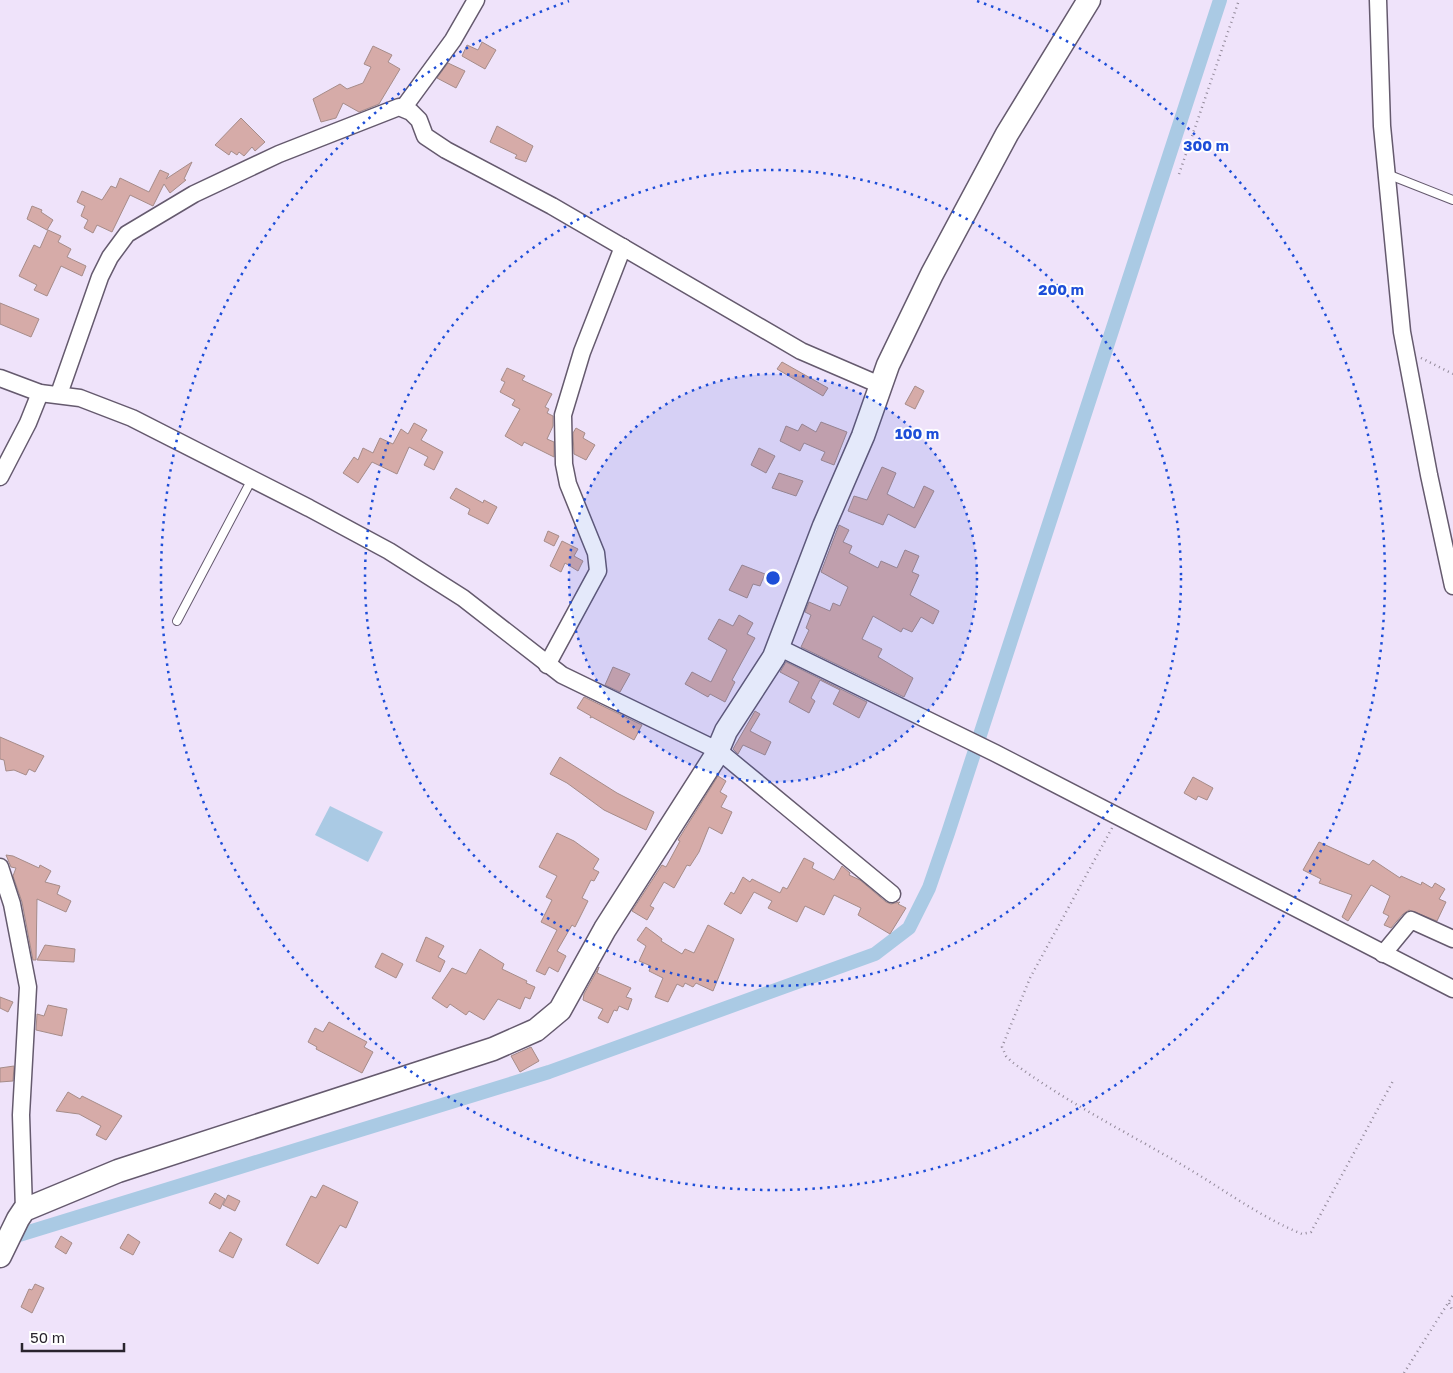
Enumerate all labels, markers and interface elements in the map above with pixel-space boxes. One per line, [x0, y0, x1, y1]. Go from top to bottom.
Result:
text: 300 m [1183, 136, 1229, 154]
text: 200 m [1038, 280, 1084, 298]
text: 100 m [895, 424, 939, 442]
centre of rings [764, 569, 782, 587]
scale bar [22, 1320, 125, 1352]
text: 50 m [30, 1328, 65, 1346]

